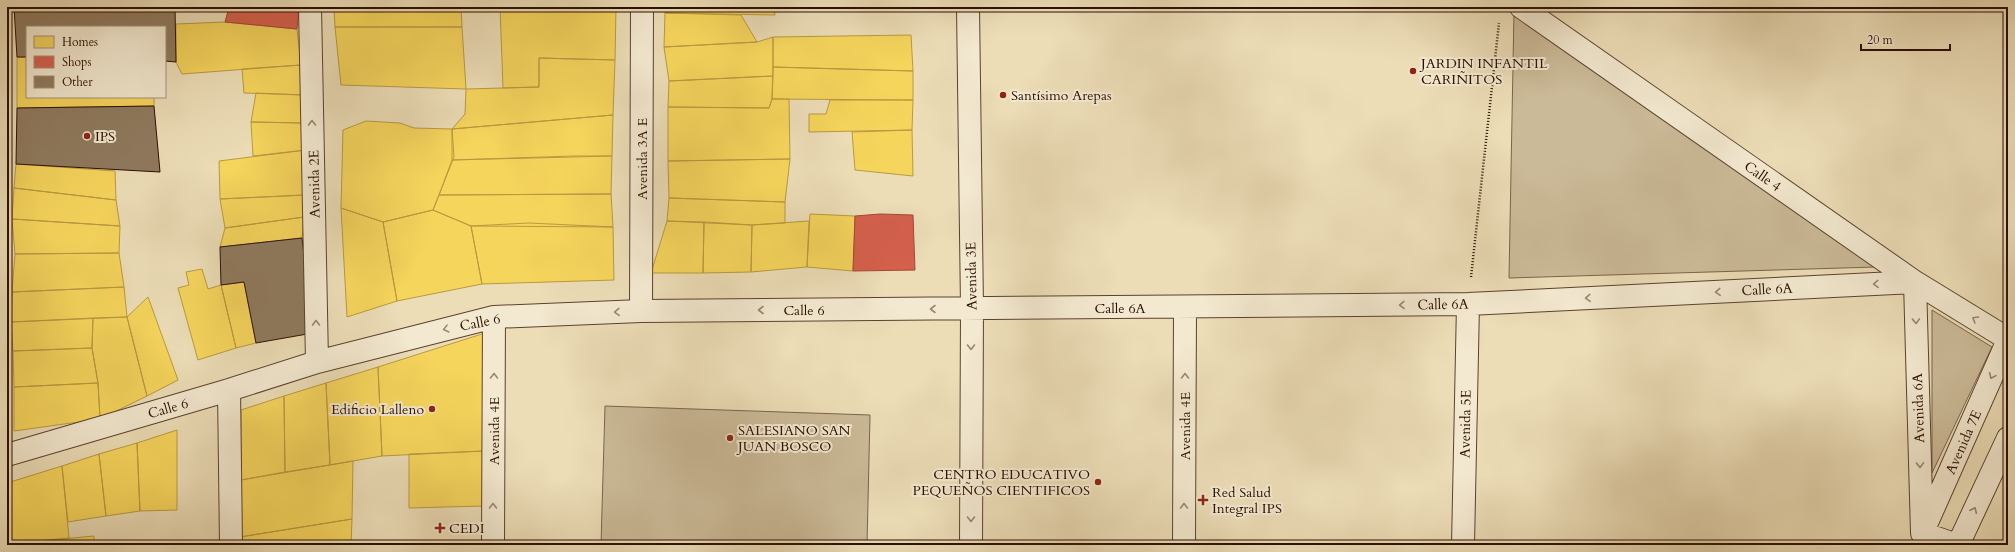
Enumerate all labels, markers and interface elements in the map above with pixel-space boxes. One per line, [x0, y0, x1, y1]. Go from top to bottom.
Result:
legend [26, 26, 166, 98]
scale bar [1861, 26, 1950, 52]
text: 20 m [1867, 32, 1894, 48]
text: Homes [62, 34, 98, 50]
text: Shops [62, 54, 91, 70]
place label: JARDIN INFANTIL CARIÑITOS [1419, 54, 1548, 89]
marker: JARDIN INFANTIL CARIÑITOS [1408, 66, 1418, 76]
text: Other [62, 74, 93, 90]
place label: Santísimo Arepas [1011, 86, 1112, 105]
marker: Santísimo Arepas [998, 90, 1008, 100]
street label: Avenida 3A E [633, 118, 652, 200]
one-way arrow [308, 120, 317, 126]
place label: IPS [95, 127, 115, 146]
marker: IPS [82, 131, 92, 141]
street label: Avenida 2E [304, 149, 325, 218]
street label: Calle 4 [1740, 157, 1785, 196]
street label: Avenida 3E [961, 241, 982, 310]
street label: Calle 6A [1741, 279, 1793, 300]
one-way arrow [1873, 280, 1879, 289]
one-way arrow [1715, 287, 1721, 296]
one-way arrow [1585, 294, 1591, 302]
street label: Calle 6A [1417, 295, 1469, 314]
street label: Calle 6A [1094, 299, 1146, 318]
street label: Calle 6 [783, 301, 825, 320]
one-way arrow [1399, 301, 1405, 309]
one-way arrow [930, 305, 936, 313]
one-way arrow [758, 306, 764, 314]
one-way arrow [614, 308, 620, 316]
street label: Calle 6 [458, 309, 502, 336]
one-way arrow [1972, 316, 1979, 323]
one-way arrow [1912, 318, 1920, 324]
one-way arrow [312, 320, 321, 326]
one-way arrow [443, 324, 450, 333]
one-way arrow [967, 344, 975, 350]
one-way arrow [1989, 371, 1997, 379]
one-way arrow [490, 373, 498, 379]
one-way arrow [1181, 373, 1189, 379]
street label: Avenida 6A [1908, 373, 1929, 443]
street label: Avenida 5E [1455, 389, 1476, 458]
street label: Avenida 4E [1176, 391, 1195, 460]
street label: Calle 6 [146, 394, 191, 423]
street label: Avenida 4E [485, 396, 504, 465]
place label: Edificio Lalleno [331, 400, 424, 419]
marker: Edificio Lalleno [427, 404, 437, 414]
street label: Avenida 7E [1941, 407, 1986, 477]
place label: SALESIANO SAN JUAN BOSCO [736, 421, 851, 456]
marker: SALESIANO SAN JUAN BOSCO [725, 433, 735, 443]
one-way arrow [1916, 462, 1924, 468]
place label: CENTRO EDUCATIVO PEQUEÑOS CIENTIFICOS [912, 465, 1090, 500]
marker: CENTRO EDUCATIVO PEQUEÑOS CIENTIFICOS [1093, 477, 1103, 487]
place label: Red Salud Integral IPS [1212, 483, 1282, 518]
marker: Red Salud Integral IPS [1197, 494, 1209, 506]
one-way arrow [489, 503, 497, 509]
one-way arrow [1180, 503, 1188, 509]
one-way arrow [1969, 506, 1977, 514]
one-way arrow [967, 516, 975, 522]
place label: CEDI [449, 519, 485, 538]
marker: CEDI [434, 522, 446, 534]

